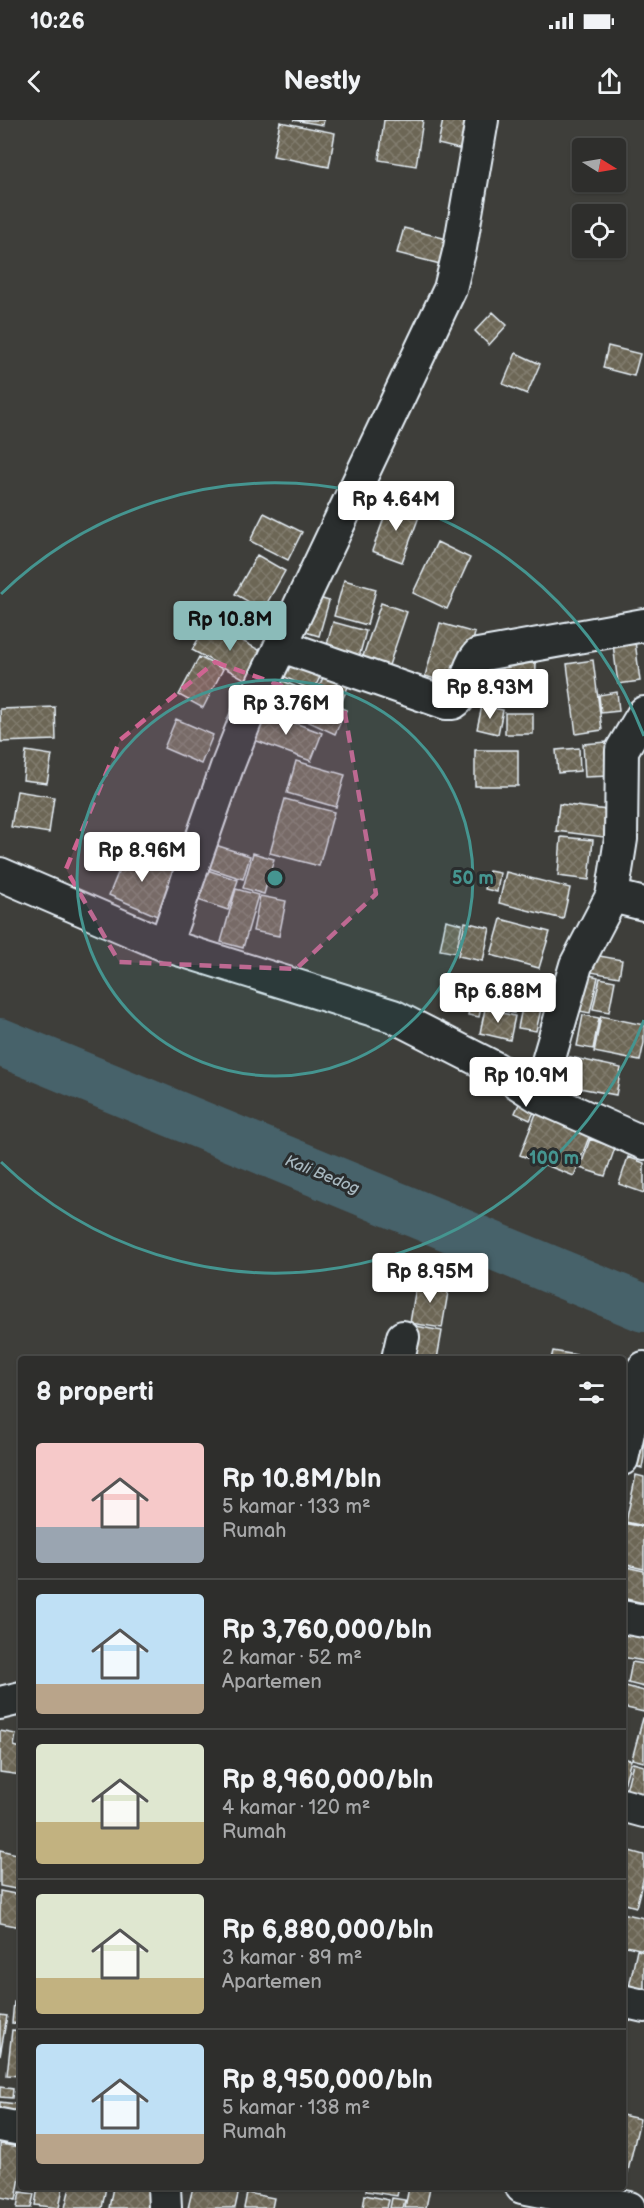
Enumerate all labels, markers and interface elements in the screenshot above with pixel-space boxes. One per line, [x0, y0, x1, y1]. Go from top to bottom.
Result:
text: 10:26 [30, 8, 85, 35]
icon: back [18, 65, 51, 98]
text: Nestly [283, 65, 361, 97]
icon: share [593, 65, 626, 98]
north arrow [572, 138, 626, 192]
map controls [572, 138, 626, 258]
button: locate [572, 204, 626, 258]
pin: Rp 4.64M [334, 481, 458, 532]
text: Rp 4.64M [352, 488, 440, 512]
pin: Rp 10.8M [168, 601, 292, 652]
text: Rp 10.8M [187, 608, 273, 632]
pin: Rp 8.93M [428, 669, 552, 720]
text: Rp 8.93M [446, 676, 534, 700]
pin: Rp 3.76M [224, 685, 348, 736]
text: Rp 3.76M [243, 692, 329, 716]
pin: Rp 8.96M [80, 832, 204, 883]
text: Rp 8.96M [98, 839, 186, 863]
centre of rings [265, 868, 285, 888]
text: 50 m [452, 868, 494, 889]
pin: Rp 6.88M [436, 973, 560, 1024]
text: Rp 6.88M [454, 980, 542, 1004]
pin: Rp 10.9M [464, 1057, 588, 1108]
text: Rp 10.9M [484, 1064, 568, 1088]
text: 100 m [529, 1148, 579, 1169]
water label: Kali Bedog [282, 1151, 362, 1199]
pin: Rp 8.95M [368, 1253, 492, 1304]
text: Rp 8.95M [386, 1260, 474, 1284]
icon: filters [575, 1376, 608, 1409]
text: 8 properti [36, 1377, 154, 1408]
text: Rp 10.8M/bln [222, 1464, 381, 1495]
icon: home [84, 1467, 156, 1539]
text: 5 kamar · 133 m² [222, 1495, 371, 1519]
text: Rumah [222, 1519, 286, 1543]
text: Rp 3,760,000/bln [222, 1615, 432, 1646]
icon: home [84, 1618, 156, 1690]
text: 2 kamar · 52 m² [222, 1646, 362, 1670]
text: Apartemen [222, 1670, 322, 1694]
text: Rp 8,960,000/bln [222, 1765, 433, 1796]
icon: home [84, 1768, 156, 1840]
text: 4 kamar · 120 m² [222, 1796, 370, 1820]
text: Rumah [222, 1820, 286, 1844]
text: Rp 6,880,000/bln [222, 1915, 434, 1946]
icon: home [84, 1918, 156, 1990]
text: 3 kamar · 89 m² [222, 1946, 362, 1970]
text: Apartemen [222, 1970, 322, 1994]
text: Rp 8,950,000/bln [222, 2065, 433, 2096]
icon: home [84, 2068, 156, 2140]
text: 5 kamar · 138 m² [222, 2096, 370, 2120]
text: Rumah [222, 2120, 286, 2144]

